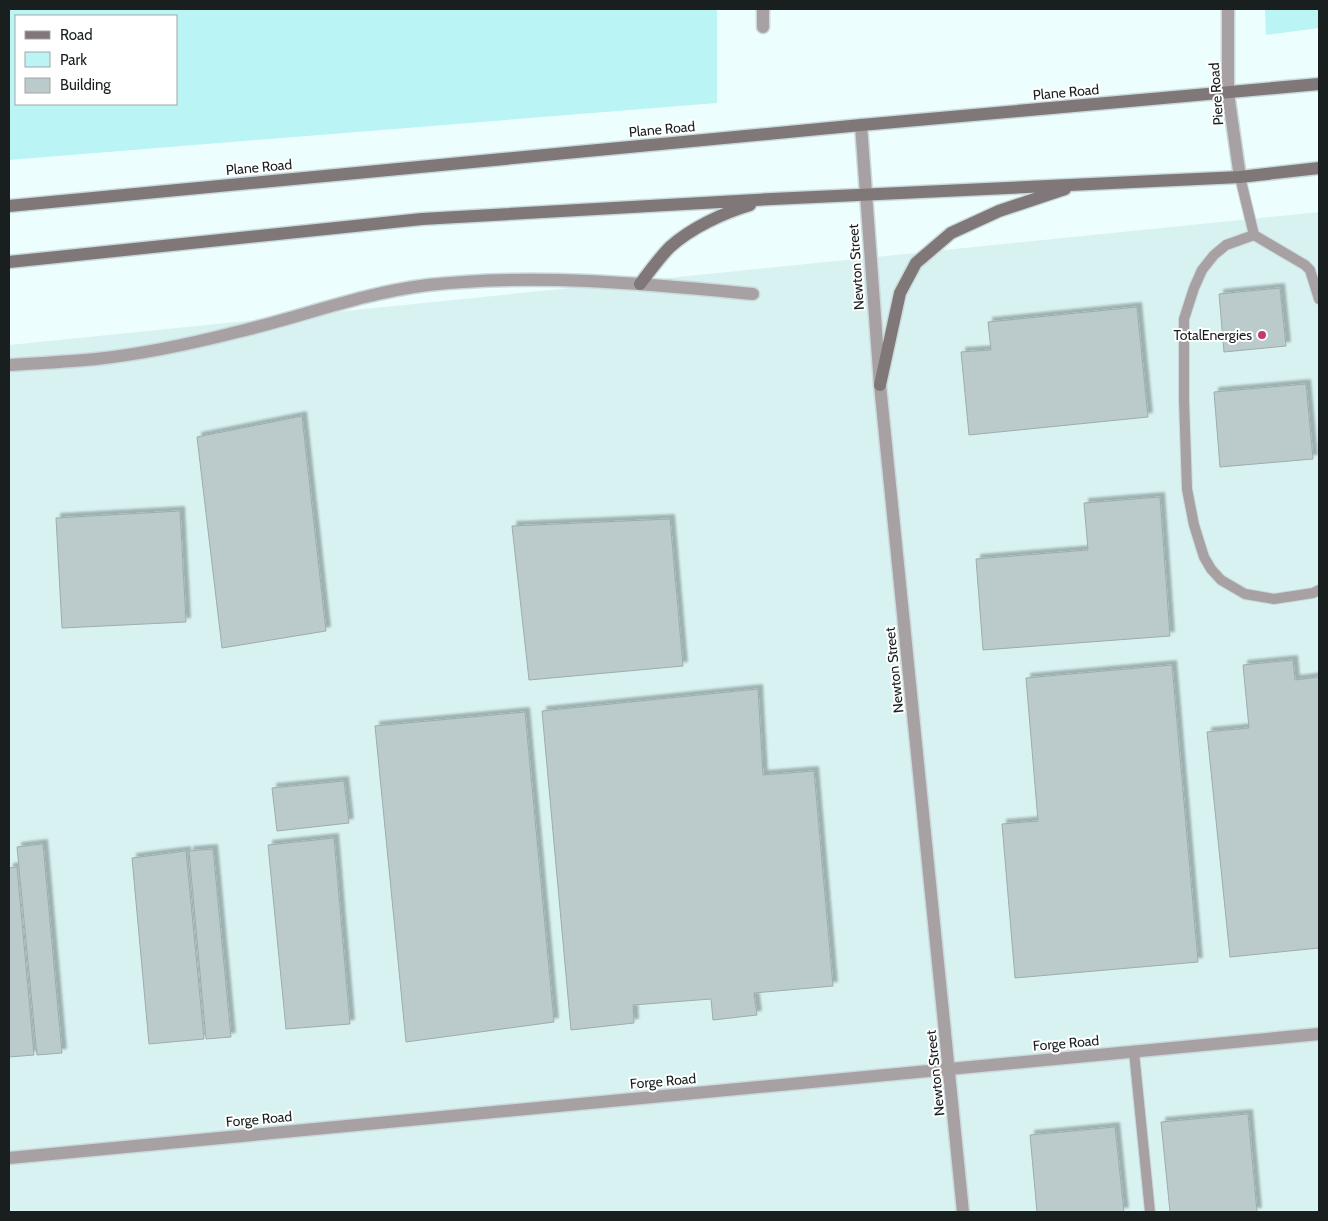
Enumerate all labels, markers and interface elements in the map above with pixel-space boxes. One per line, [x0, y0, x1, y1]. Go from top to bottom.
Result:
legend [15, 15, 178, 105]
text: Road [60, 26, 93, 44]
text: Park [60, 51, 87, 69]
street label: Piere Road [1205, 62, 1227, 126]
text: Building [60, 76, 111, 94]
street label: Plane Road [1032, 80, 1100, 104]
street label: Plane Road [628, 117, 696, 141]
street label: Plane Road [225, 155, 293, 179]
street label: Newton Street [844, 223, 868, 311]
place label: TotalEnergies [1173, 326, 1252, 344]
marker: TotalEnergies [1256, 329, 1268, 341]
street label: Newton Street [881, 626, 907, 714]
street label: Newton Street [922, 1029, 948, 1117]
street label: Forge Road [1032, 1031, 1100, 1055]
street label: Forge Road [629, 1069, 697, 1093]
street label: Forge Road [225, 1107, 293, 1131]

